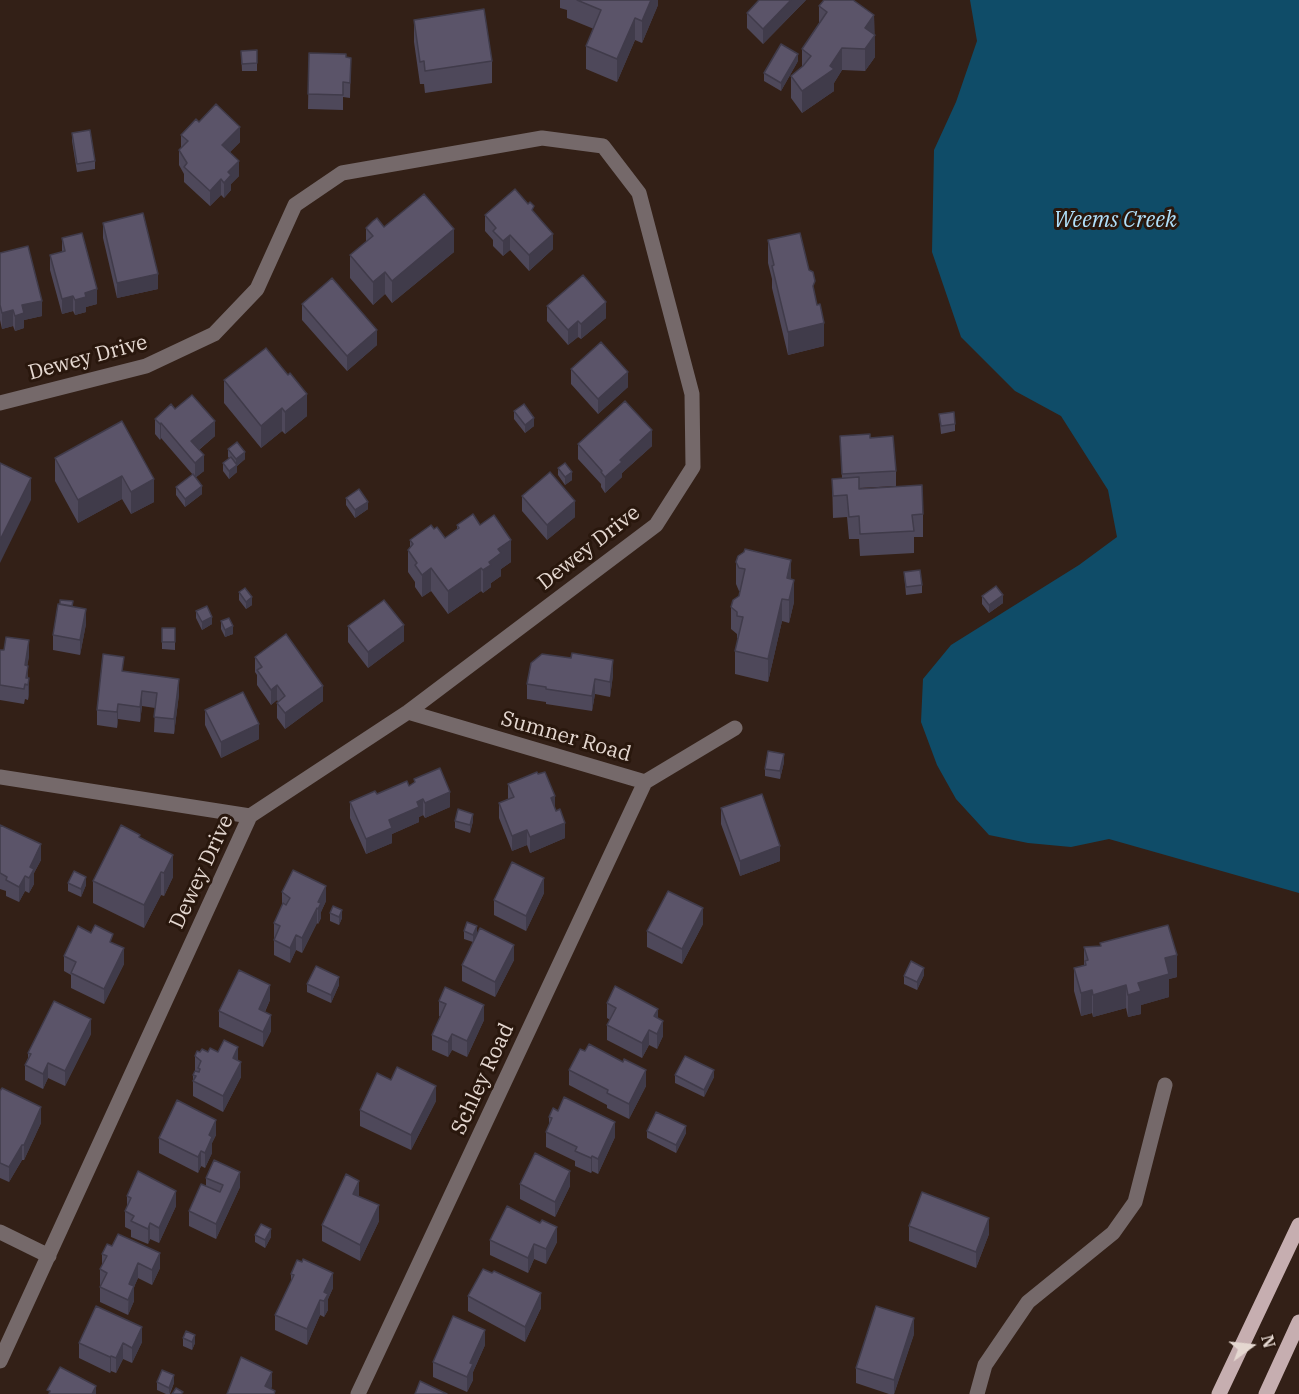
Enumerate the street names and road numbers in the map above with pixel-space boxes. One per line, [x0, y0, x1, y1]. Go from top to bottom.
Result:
street label: Dewey Drive [26, 330, 150, 386]
street label: Dewey Drive [533, 500, 645, 596]
street label: Sumner Road [498, 706, 634, 768]
street label: Dewey Drive [165, 811, 239, 933]
street label: Schley Road [446, 1019, 520, 1139]

